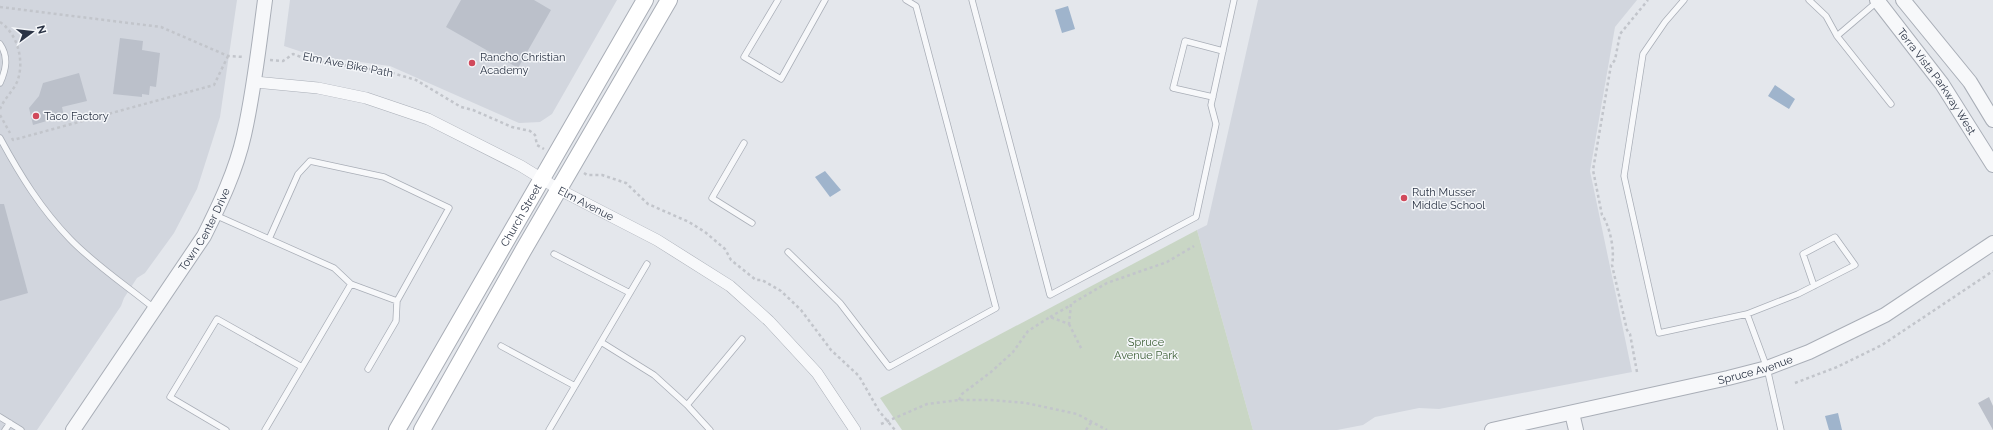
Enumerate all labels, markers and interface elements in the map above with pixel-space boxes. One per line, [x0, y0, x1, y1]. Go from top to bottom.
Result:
north arrow [12, 12, 52, 52]
text: N [34, 24, 49, 35]
street label: Terra Vista Parkway West [1895, 26, 1979, 137]
street label: Elm Ave Bike Path [302, 50, 394, 80]
place label: Rancho Christian Academy [480, 51, 565, 77]
marker: Rancho Christian Academy [467, 58, 477, 68]
place label: Taco Factory [44, 110, 109, 123]
marker: Taco Factory [31, 111, 41, 121]
street label: Church Street [498, 181, 544, 249]
street label: Elm Avenue [556, 184, 617, 223]
street label: Town Center Drive [176, 185, 233, 273]
place label: Ruth Musser Middle School [1412, 186, 1485, 212]
marker: Ruth Musser Middle School [1399, 193, 1409, 203]
park label: Spruce Avenue Park [1114, 336, 1178, 362]
street label: Spruce Avenue [1716, 352, 1795, 387]

